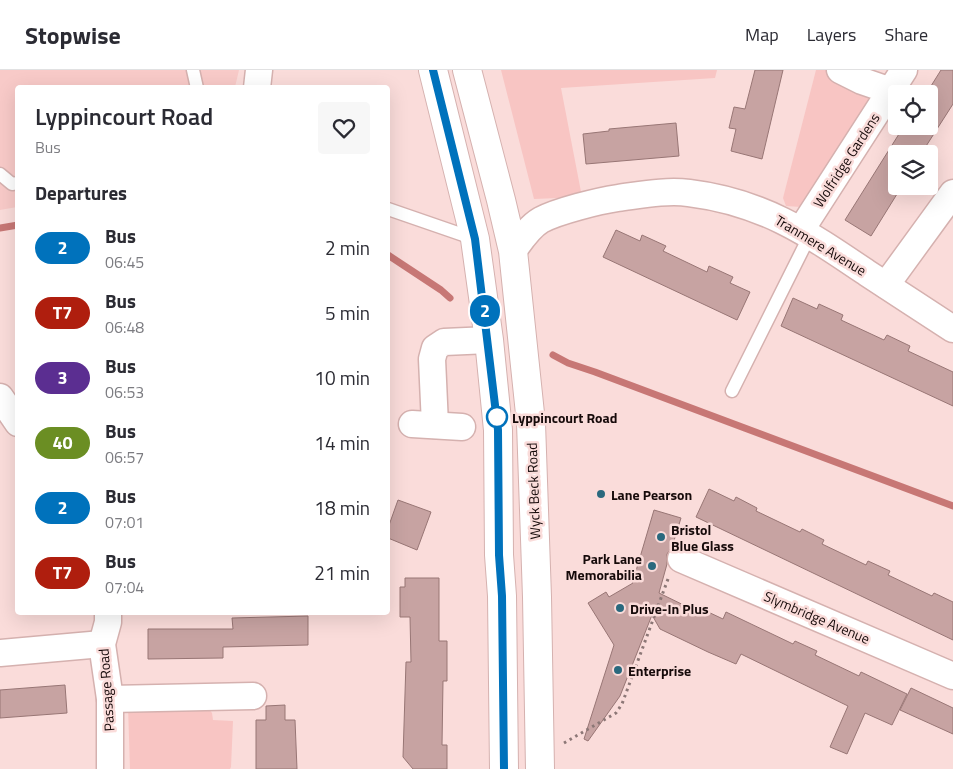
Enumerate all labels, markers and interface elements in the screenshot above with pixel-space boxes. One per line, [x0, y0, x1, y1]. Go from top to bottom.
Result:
text: Stopwise [25, 17, 121, 53]
text: Map [745, 21, 779, 48]
text: Layers [807, 21, 856, 48]
text: Share [884, 21, 928, 48]
map controls [888, 85, 938, 195]
button: locate [888, 85, 938, 135]
text: Lyppincourt Road [35, 98, 213, 134]
button: heart [318, 102, 370, 154]
street label: Wolfridge Gardens [808, 109, 884, 211]
text: Bus [35, 135, 61, 159]
button: layers [888, 145, 938, 195]
text: Departures [35, 178, 127, 207]
street label: Tranmere Avenue [771, 209, 871, 281]
text: Bus [105, 221, 136, 250]
text: 2 min [325, 233, 370, 262]
text: 2 [57, 234, 68, 261]
text: 06:45 [105, 250, 144, 274]
text: Bus [105, 286, 136, 315]
line badge: 2 [469, 295, 501, 327]
text: 2 [480, 297, 490, 324]
text: 5 min [325, 298, 370, 327]
text: T7 [53, 299, 72, 326]
text: 06:48 [105, 315, 144, 339]
text: Bus [105, 351, 136, 380]
text: 10 min [314, 363, 370, 392]
text: 3 [57, 364, 68, 391]
text: 06:53 [105, 380, 144, 404]
marker: Lyppincourt Road [486, 406, 508, 428]
place label: Lyppincourt Road [512, 407, 617, 428]
text: Bus [105, 416, 136, 445]
text: 14 min [314, 428, 370, 457]
text: 40 [52, 429, 73, 456]
street label: Wyck Beck Road [521, 442, 545, 540]
text: 06:57 [105, 445, 144, 469]
text: Bus [105, 481, 136, 510]
place label: Lane Pearson [611, 484, 692, 505]
marker: Lane Pearson [595, 488, 607, 500]
text: 18 min [314, 493, 370, 522]
text: 2 [57, 494, 68, 521]
text: 07:01 [105, 510, 144, 534]
place label: Bristol Blue Glass [671, 519, 734, 556]
marker: Bristol Blue Glass [655, 531, 667, 543]
text: Bus [105, 546, 136, 575]
place label: Park Lane Memorabilia [566, 548, 642, 585]
text: 21 min [314, 558, 370, 587]
text: T7 [53, 559, 72, 586]
marker: Park Lane Memorabilia [646, 560, 658, 572]
text: 07:04 [105, 575, 144, 599]
street label: Slymbridge Avenue [761, 585, 873, 649]
place label: Drive-In Plus [630, 598, 709, 619]
marker: Drive-In Plus [614, 602, 626, 614]
street label: Passage Road [93, 648, 119, 732]
place label: Enterprise [628, 660, 691, 681]
marker: Enterprise [612, 664, 624, 676]

